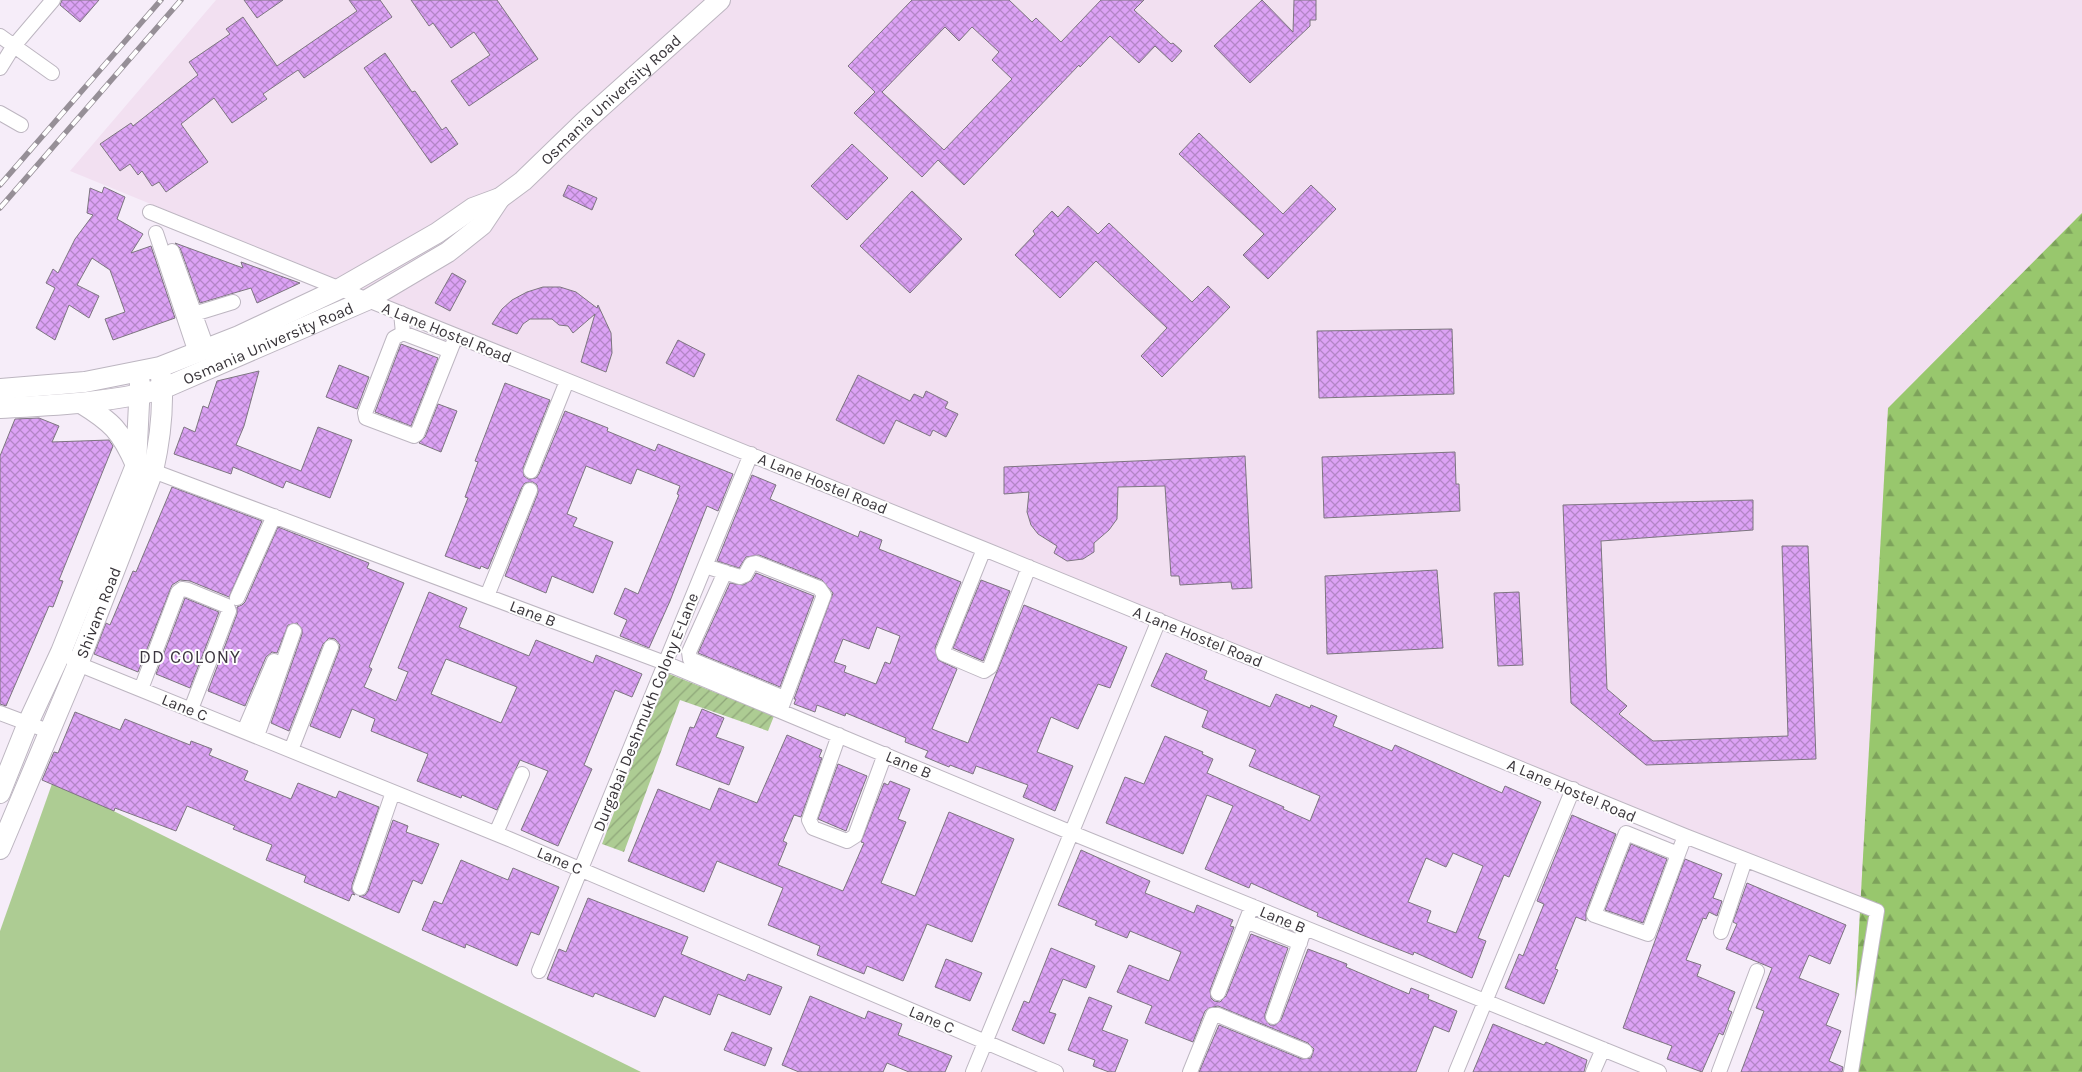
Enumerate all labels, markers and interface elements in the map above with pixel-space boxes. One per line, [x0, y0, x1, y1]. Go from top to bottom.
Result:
street label: Osmania University Road [537, 31, 685, 169]
street label: Osmania University Road [180, 298, 356, 389]
street label: A Lane Hostel Road [379, 298, 514, 367]
street label: A Lane Hostel Road [755, 449, 890, 518]
street label: Shivam Road [72, 564, 125, 661]
street label: Durgabai Deshmukh Colony E-Lane [589, 590, 702, 834]
street label: Lane B [507, 596, 559, 631]
street label: A Lane Hostel Road [1130, 602, 1265, 671]
district label: DD COLONY [139, 646, 241, 668]
street label: Lane C [159, 690, 211, 725]
street label: Lane B [883, 746, 935, 783]
street label: A Lane Hostel Road [1505, 755, 1639, 826]
street label: Lane C [534, 842, 586, 879]
street label: Lane B [1257, 902, 1309, 937]
street label: Lane C [906, 1001, 958, 1038]

